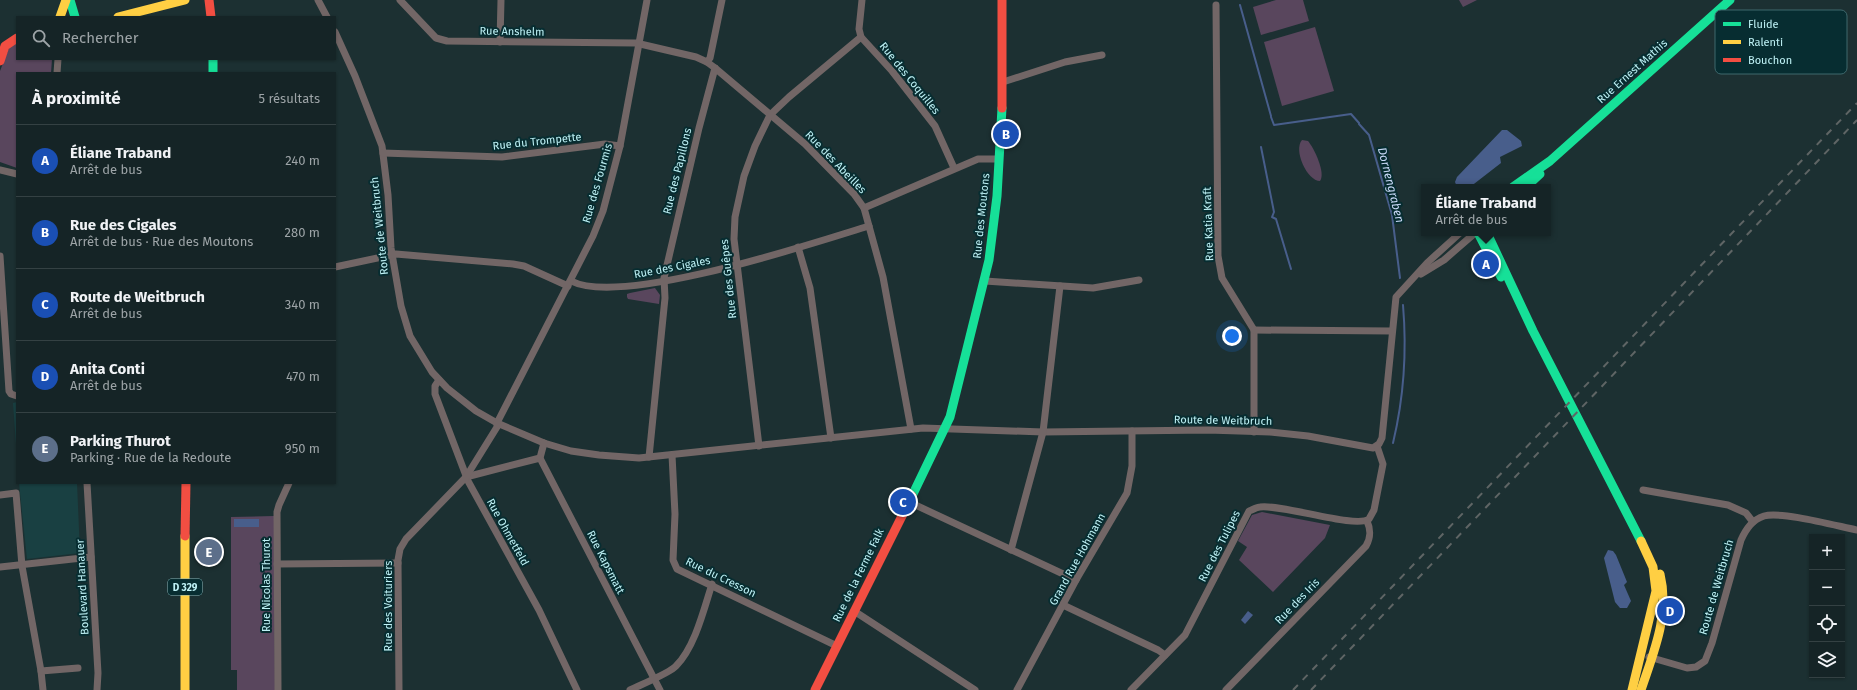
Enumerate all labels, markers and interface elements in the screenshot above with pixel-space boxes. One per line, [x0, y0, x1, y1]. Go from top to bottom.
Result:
legend [1715, 10, 1847, 74]
search box [16, 16, 336, 60]
text: Fluide [1748, 18, 1779, 31]
street label: Rue Anshelm [479, 24, 545, 39]
icon: search [30, 27, 52, 49]
text: Rechercher [62, 29, 138, 47]
text: Ralenti [1748, 36, 1783, 49]
street label: Rue Ernest Mathis [1595, 37, 1670, 106]
street label: Rue des Coquilles [877, 40, 943, 117]
text: Bouchon [1748, 54, 1792, 67]
text: À proximité [32, 88, 121, 109]
text: 5 résultats [258, 91, 320, 106]
pin: B [993, 119, 1019, 149]
street label: Rue des Papillons [660, 127, 694, 216]
street label: Rue des Abeilles [802, 128, 869, 196]
street label: Rue du Trompette [492, 130, 582, 153]
street label: Rue des Fourmis [580, 142, 615, 225]
text: Éliane Traband [70, 144, 171, 162]
water label: Dornengraben [1375, 146, 1407, 224]
text: A [41, 153, 49, 168]
text: 240 m [285, 153, 320, 168]
text: Arrêt de bus [70, 162, 142, 177]
street label: Rue des Moutons [971, 173, 992, 259]
street label: Route de Weitbruch [368, 176, 391, 276]
popup [1421, 184, 1551, 236]
street label: Rue Katia Kraft [1201, 187, 1216, 261]
text: Éliane Traband [1435, 194, 1537, 212]
text: Arrêt de bus [1435, 212, 1507, 227]
text: Rue des Cigales [70, 216, 177, 234]
text: B [41, 225, 49, 240]
text: 280 m [285, 225, 320, 240]
text: Arrêt de bus · Rue des Moutons [70, 234, 253, 249]
street label: Rue des Guêpes [718, 239, 739, 319]
pin: A [1473, 249, 1499, 279]
street label: Rue des Cigales [633, 254, 711, 281]
text: Route de Weitbruch [70, 288, 205, 306]
text: C [41, 297, 49, 312]
text: 340 m [285, 297, 320, 312]
text: Arrêt de bus [70, 306, 142, 321]
your location [1222, 326, 1242, 346]
text: Anita Conti [70, 360, 145, 378]
text: D [41, 369, 49, 384]
text: 470 m [286, 369, 320, 384]
text: Arrêt de bus [70, 378, 142, 393]
street label: Route de Weitbruch [1174, 413, 1272, 428]
text: Parking Thurot [70, 432, 171, 450]
text: E [42, 441, 48, 456]
text: 950 m [285, 441, 320, 456]
text: Parking · Rue de la Redoute [70, 450, 231, 465]
pin: C [890, 487, 916, 517]
street label: Rue Ohmetfeld [484, 496, 531, 568]
street label: Rue des Tulipes [1196, 508, 1243, 584]
street label: Grand Rue Hohmann [1047, 511, 1108, 608]
street label: Rue de la Ferme Falk [830, 526, 887, 624]
street label: Rue Kapsmatt [584, 528, 627, 596]
map controls [1809, 534, 1845, 678]
button: + [1809, 534, 1845, 570]
pin: E [196, 537, 222, 567]
street label: Boulevard Hanauer [73, 538, 91, 635]
street label: Rue Nicolas Thurot [260, 538, 273, 632]
street label: Route de Weitbruch [1697, 538, 1736, 636]
street label: Rue du Cresson [683, 555, 758, 600]
street label: Rue des Voituriers [382, 561, 395, 651]
button: − [1809, 570, 1845, 606]
street label: Rue des Iris [1272, 576, 1322, 627]
road number: D 329 [168, 579, 202, 595]
pin: D [1657, 596, 1683, 626]
button: locate [1809, 606, 1845, 642]
button: layers [1809, 642, 1845, 678]

